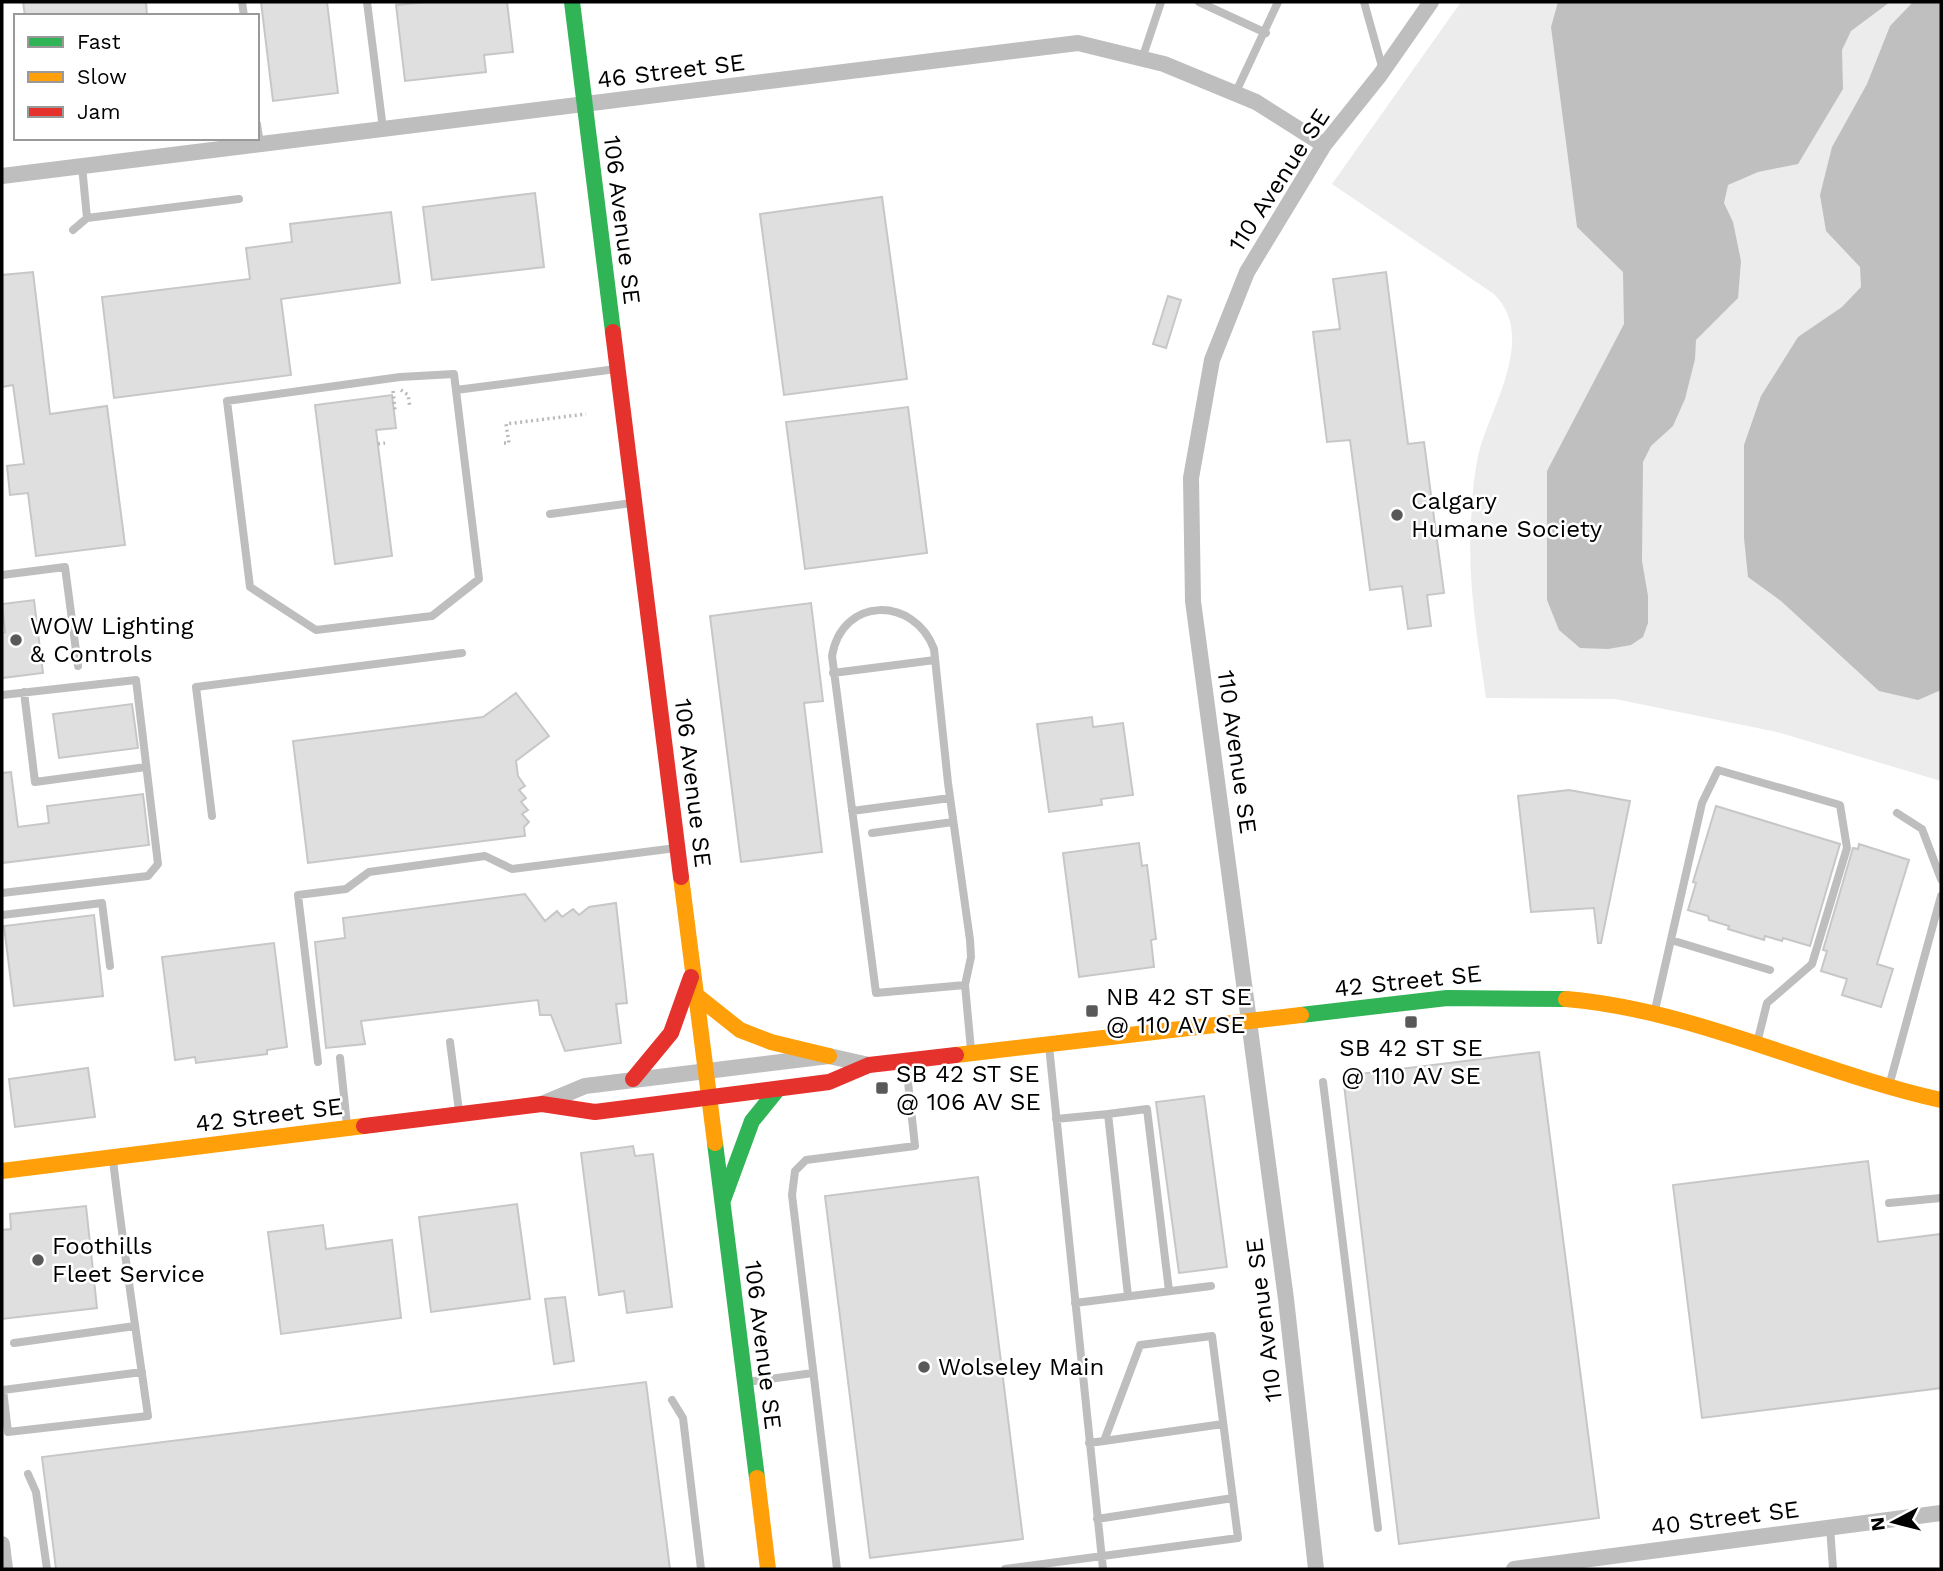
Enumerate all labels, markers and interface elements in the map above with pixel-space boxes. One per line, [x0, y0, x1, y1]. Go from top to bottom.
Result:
legend [14, 14, 259, 140]
text: Fast [77, 29, 121, 54]
street label: 46 Street SE [596, 48, 746, 94]
text: Slow [77, 64, 127, 89]
text: Jam [77, 99, 120, 124]
street label: 110 Avenue SE [1222, 103, 1336, 257]
street label: 106 Avenue SE [598, 134, 646, 306]
place label: Calgary Humane Society [1411, 487, 1603, 543]
marker: Calgary Humane Society [1389, 507, 1405, 523]
place label: WOW Lighting & Controls [30, 612, 194, 668]
marker: WOW Lighting & Controls [8, 632, 24, 648]
street label: 110 Avenue SE [1212, 669, 1262, 835]
street label: 106 Avenue SE [669, 697, 717, 869]
street label: 42 Street SE [1333, 959, 1483, 1003]
place label: NB 42 ST SE @ 110 AV SE [1106, 983, 1252, 1039]
marker: NB 42 ST SE @ 110 AV SE [1084, 1003, 1100, 1019]
marker: SB 42 ST SE @ 110 AV SE [1403, 1014, 1419, 1030]
place label: SB 42 ST SE @ 110 AV SE [1339, 1034, 1483, 1090]
place label: SB 42 ST SE @ 106 AV SE [896, 1060, 1041, 1116]
marker: SB 42 ST SE @ 106 AV SE [874, 1080, 890, 1096]
street label: 42 Street SE [194, 1092, 344, 1138]
place label: Foothills Fleet Service [52, 1232, 205, 1288]
street label: 110 Avenue SE [1240, 1237, 1288, 1403]
marker: Foothills Fleet Service [30, 1252, 46, 1268]
street label: 106 Avenue SE [739, 1259, 787, 1431]
place label: Wolseley Main [938, 1353, 1104, 1381]
marker: Wolseley Main [916, 1359, 932, 1375]
north arrow [1859, 1487, 1929, 1557]
street label: 40 Street SE [1649, 1495, 1801, 1541]
text: N [1865, 1516, 1890, 1532]

